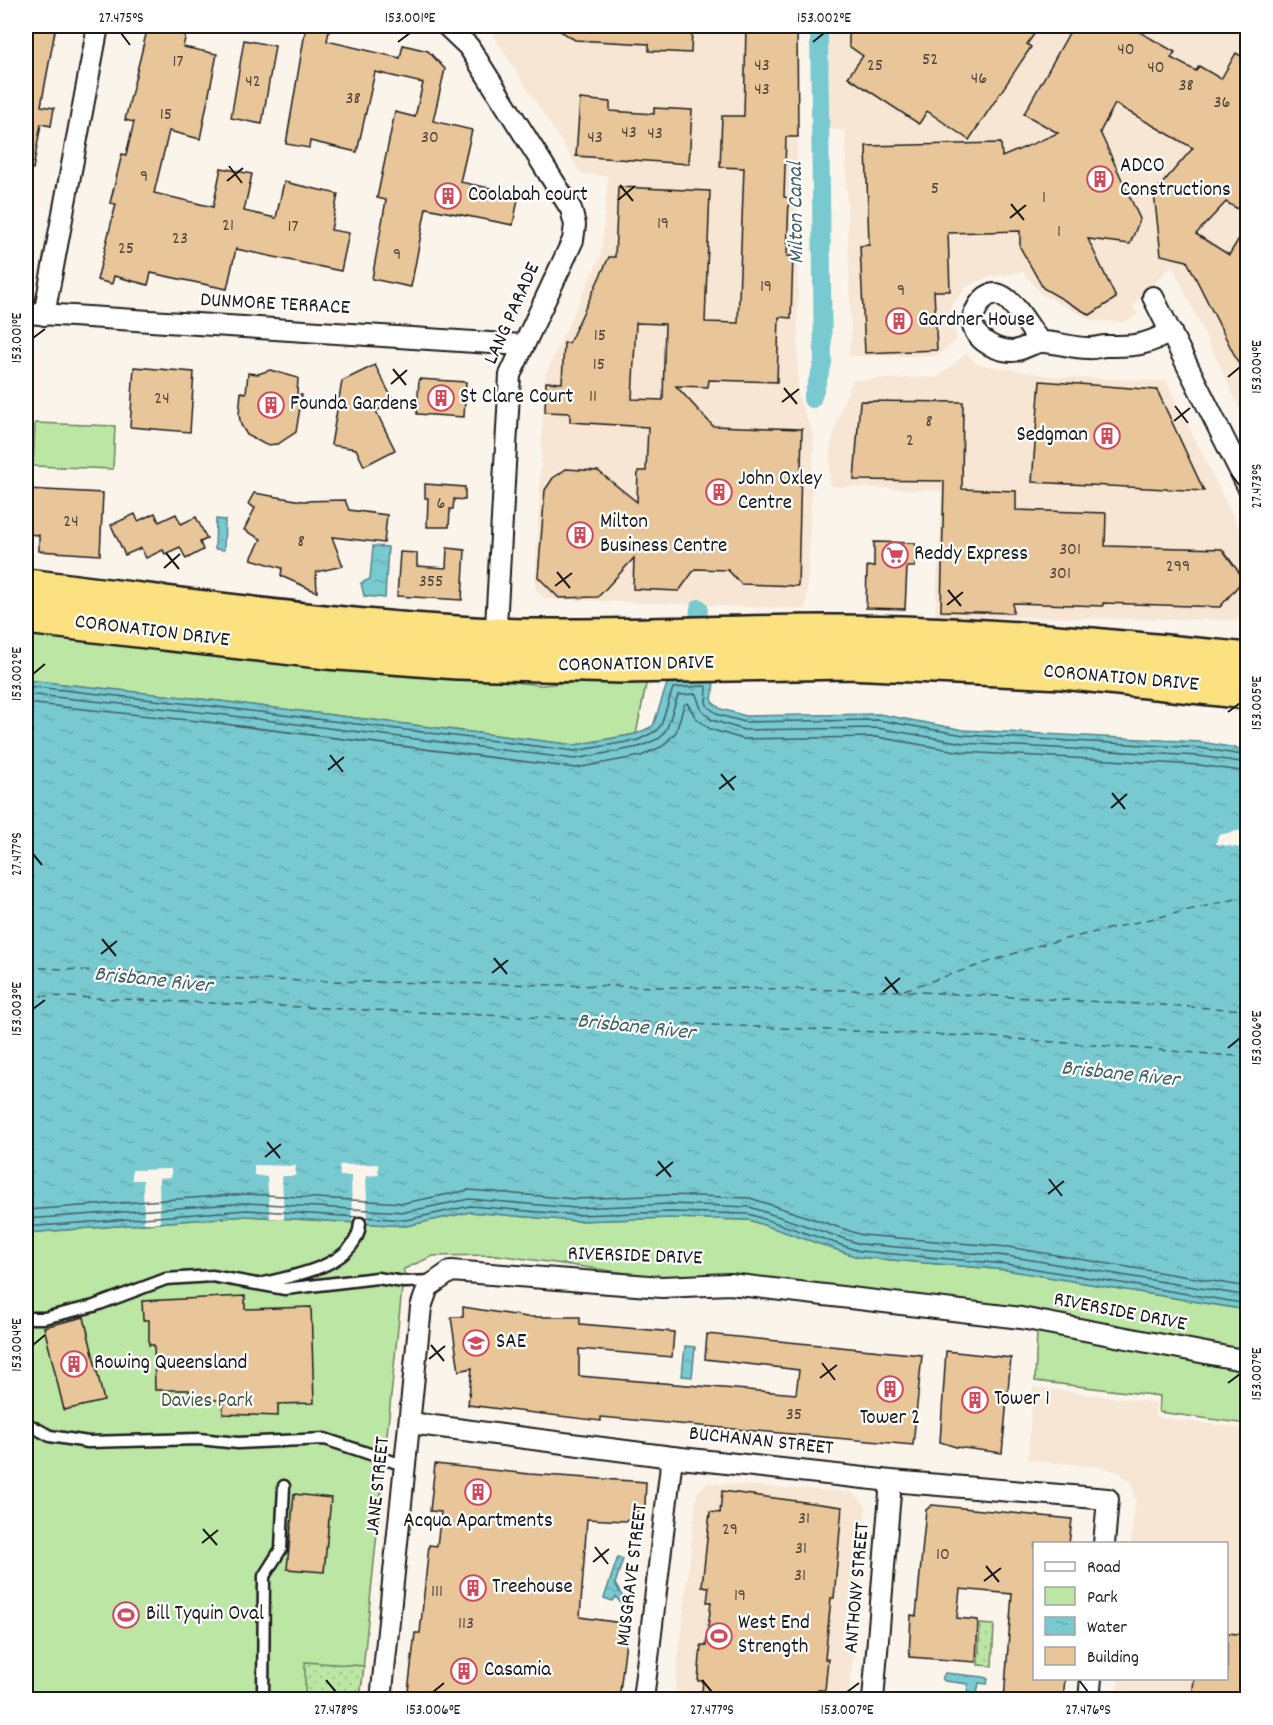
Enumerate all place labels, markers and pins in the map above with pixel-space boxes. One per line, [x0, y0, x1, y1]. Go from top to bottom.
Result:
place label: ADCO Constructions [1120, 152, 1231, 206]
building icon: ADCO Constructions [1085, 164, 1115, 194]
building icon: Coolabah court [433, 181, 463, 211]
place label: Coolabah court [468, 181, 588, 211]
building icon: Gardner House [884, 306, 914, 336]
place label: Gardner House [918, 306, 1035, 336]
building icon: St Clare Court [426, 383, 456, 413]
place label: St Clare Court [460, 383, 573, 413]
building icon: Founda Gardens [256, 390, 286, 420]
place label: Founda Gardens [290, 390, 418, 420]
place label: Sedgman [1016, 421, 1088, 451]
building icon: Sedgman [1092, 421, 1122, 451]
place label: John Oxley Centre [738, 465, 822, 519]
building icon: John Oxley Centre [704, 477, 734, 507]
place label: Milton Business Centre [600, 508, 727, 562]
building icon: Milton Business Centre [565, 520, 595, 550]
supermarket icon: Reddy Express [880, 540, 910, 570]
place label: Reddy Express [914, 540, 1028, 570]
school or university icon: SAE [461, 1328, 491, 1358]
place label: SAE [496, 1328, 527, 1358]
building icon: Rowing Queensland [59, 1349, 89, 1379]
place label: Rowing Queensland [94, 1349, 247, 1379]
building icon: Tower 2 [875, 1374, 905, 1404]
building icon: Tower 1 [960, 1385, 990, 1415]
place label: Tower 1 [994, 1385, 1050, 1415]
place label: Tower 2 [860, 1404, 920, 1434]
building icon: Acqua Apartments [463, 1477, 493, 1507]
place label: Acqua Apartments [403, 1507, 553, 1537]
building icon: Treehouse [458, 1573, 488, 1603]
place label: Treehouse [492, 1573, 573, 1603]
sports icon: Bill Tyquin Oval [111, 1600, 141, 1630]
place label: Bill Tyquin Oval [146, 1600, 264, 1630]
place label: West End Strength [738, 1609, 810, 1663]
sports icon: West End Strength [704, 1621, 734, 1651]
building icon: Casamia [449, 1656, 479, 1686]
place label: Casamia [484, 1656, 552, 1686]

